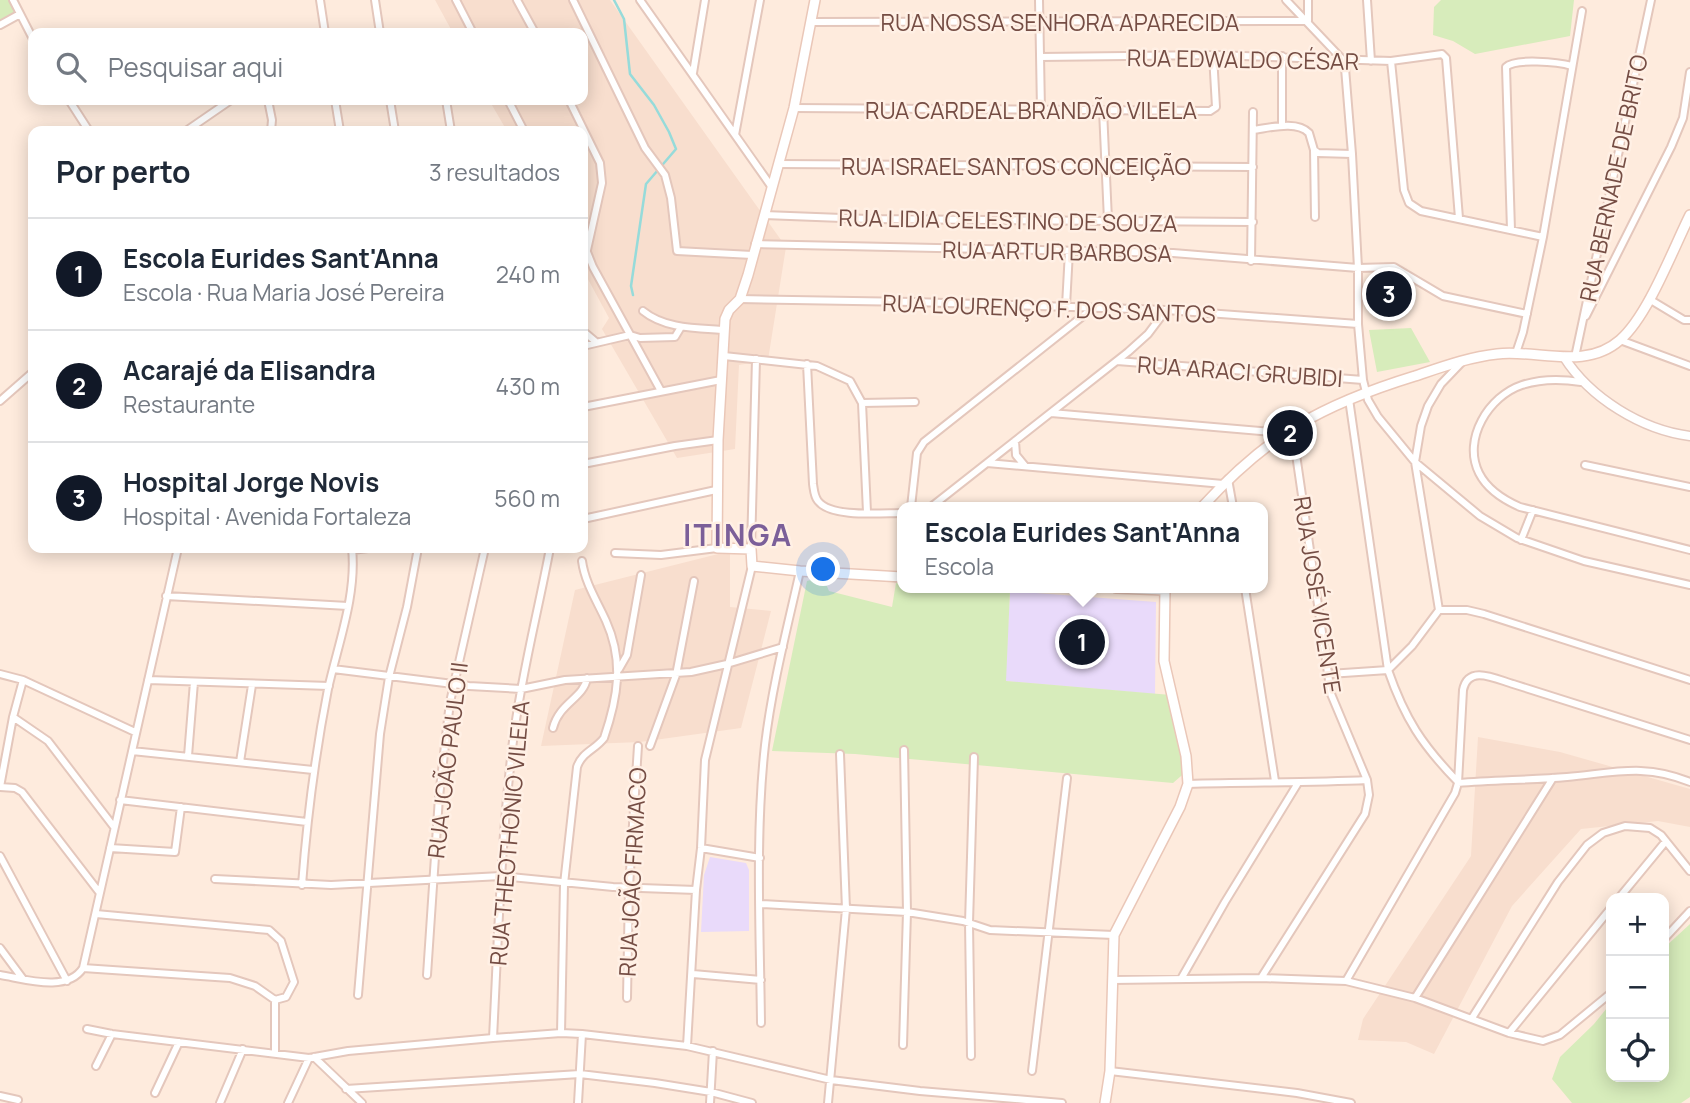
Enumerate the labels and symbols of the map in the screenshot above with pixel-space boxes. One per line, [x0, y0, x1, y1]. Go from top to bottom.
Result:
street label: RUA NOSSA SENHORA APARECIDA [881, 6, 1240, 38]
street label: RUA EDWALDO CÉSAR [1127, 41, 1359, 77]
street label: RUA BERNADE DE BRITO [1571, 52, 1655, 304]
street label: RUA CARDEAL BRANDÃO VILELA [865, 94, 1198, 126]
street label: RUA ISRAEL SANTOS CONCEIÇÃO [841, 150, 1191, 182]
street label: RUA LIDIA CELESTINO DE SOUZA [838, 201, 1178, 239]
street label: RUA ARTUR BARBOSA [942, 233, 1173, 269]
pin: 3 [1366, 268, 1412, 320]
street label: RUA LOURENÇO F. DOS SANTOS [882, 286, 1216, 330]
street label: RUA ARACI GRUBIDI [1136, 348, 1344, 394]
pin: 2 [1267, 407, 1313, 459]
street label: RUA JOSÉ VICENTE [1287, 494, 1349, 696]
district label: ITINGA [683, 514, 793, 555]
your location [806, 552, 840, 586]
pin: 1 [1059, 616, 1105, 668]
street label: RUA JOÃO PAULO II [419, 660, 475, 860]
street label: RUA THEOTHONIO VILELA [481, 699, 537, 967]
street label: RUA JOÃO FIRMACO [611, 767, 653, 977]

